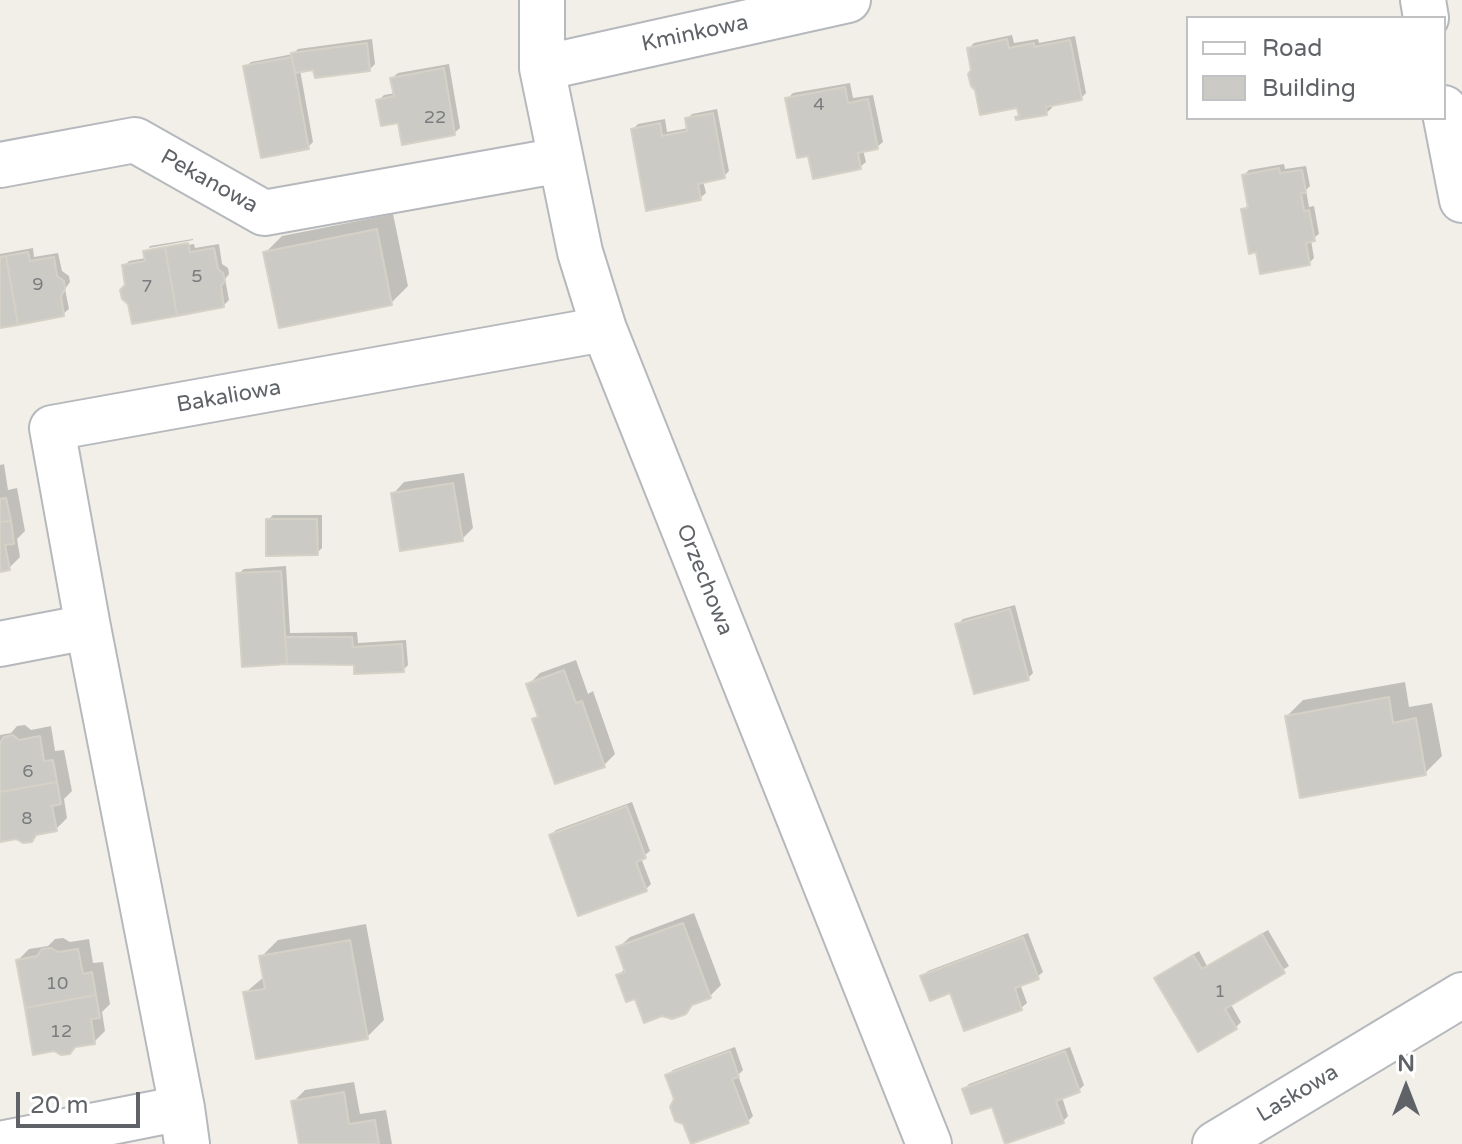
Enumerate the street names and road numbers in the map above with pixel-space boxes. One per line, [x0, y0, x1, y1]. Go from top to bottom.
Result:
street label: Kminkowa [639, 10, 751, 58]
street label: Pekanowa [156, 144, 262, 220]
street label: Bakaliowa [175, 375, 283, 419]
street label: Orzechowa [670, 521, 738, 639]
street label: Laskowa [1253, 1059, 1343, 1129]

